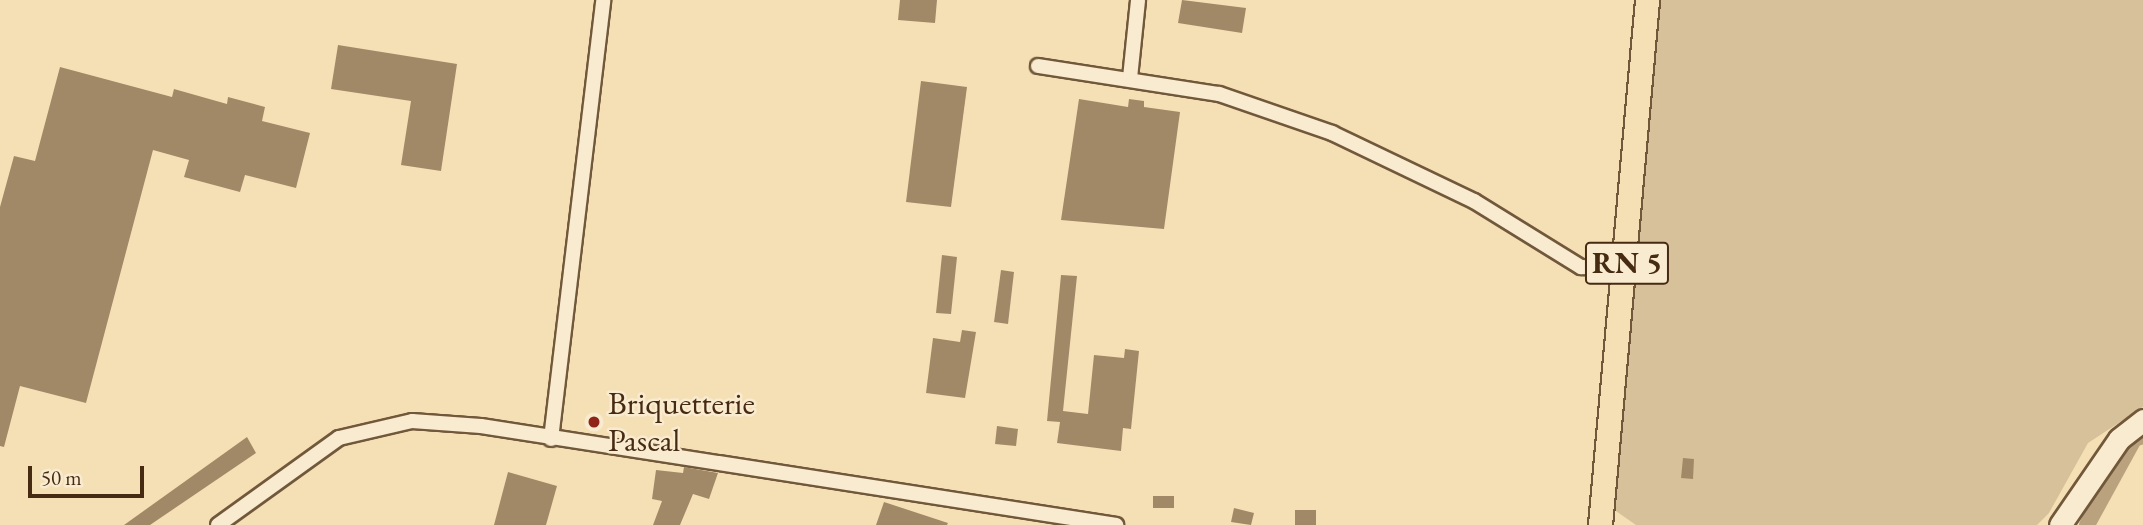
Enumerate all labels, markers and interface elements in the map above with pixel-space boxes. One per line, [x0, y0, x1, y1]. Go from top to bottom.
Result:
road number: RN 5 [1583, 236, 1671, 290]
place label: Briquetterie Pascal [608, 385, 755, 460]
marker: Briquetterie Pascal [586, 414, 602, 430]
scale bar [32, 452, 147, 496]
text: 50 m [41, 464, 82, 491]

